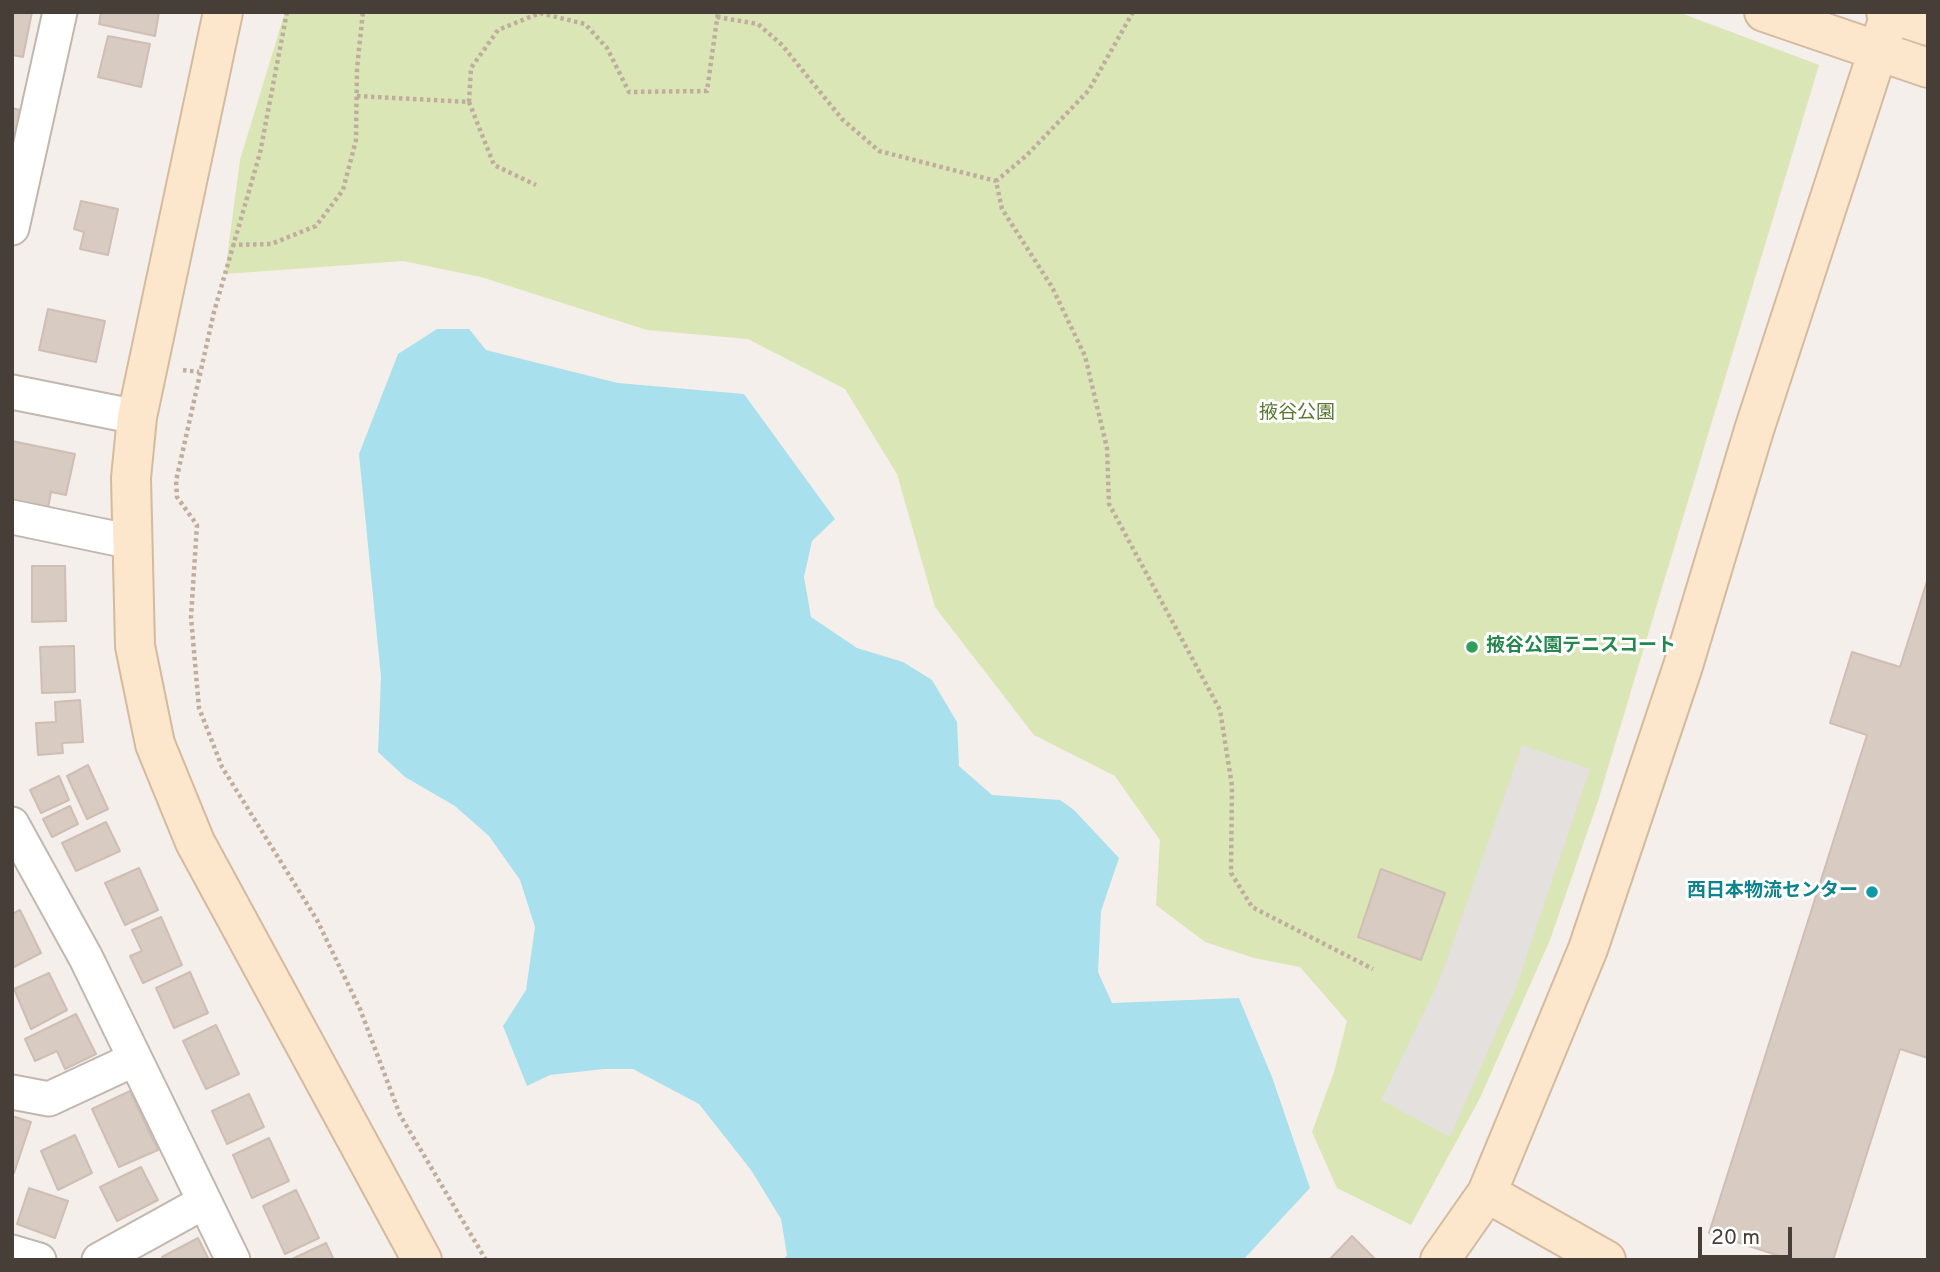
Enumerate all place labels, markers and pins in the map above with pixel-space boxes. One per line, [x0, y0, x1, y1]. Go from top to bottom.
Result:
place label: 掖谷公園テニスコート [1486, 636, 1676, 658]
marker: 掖谷公園テニスコート [1464, 639, 1480, 655]
place label: 西日本物流センター [1687, 881, 1858, 903]
marker: 西日本物流センター [1864, 884, 1880, 900]

